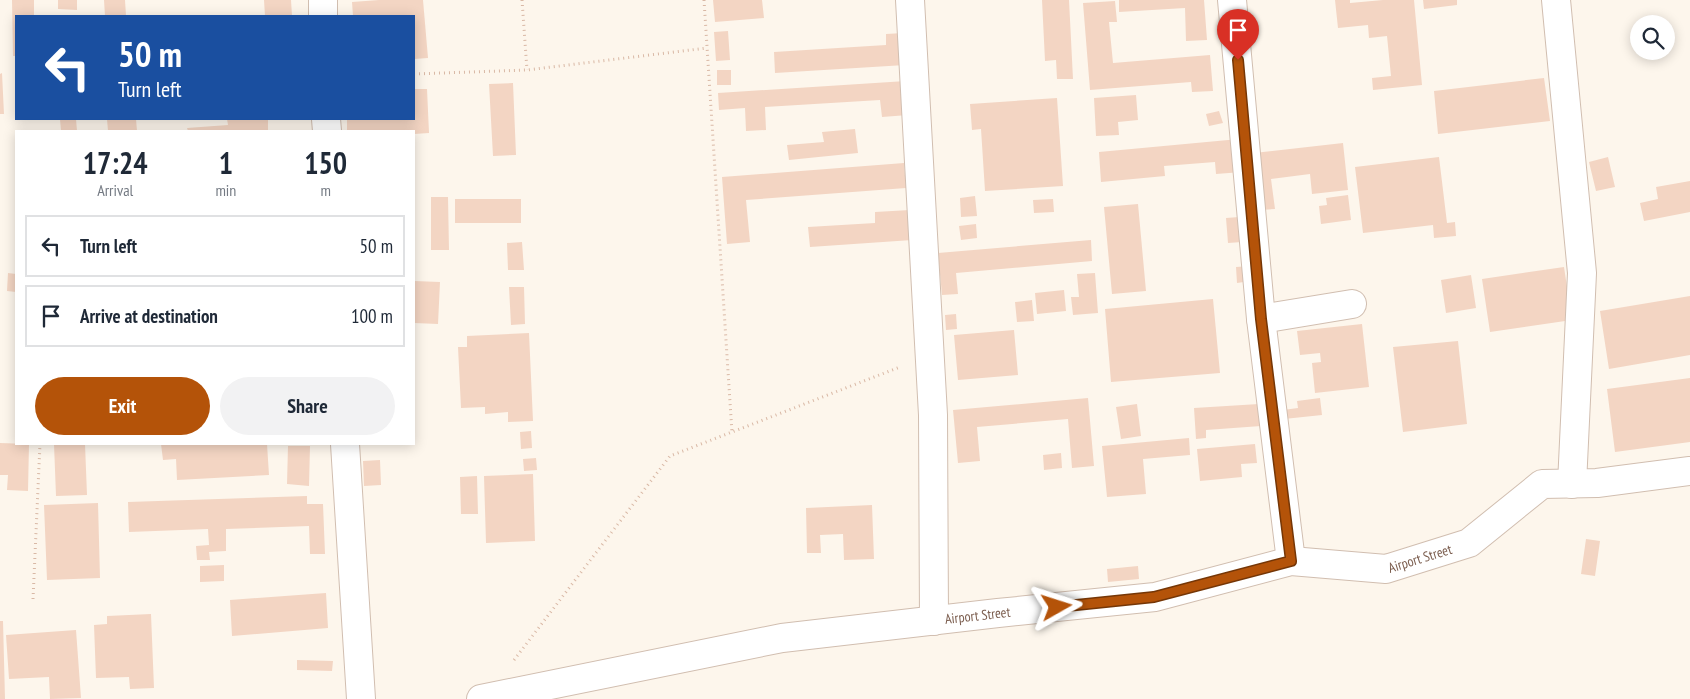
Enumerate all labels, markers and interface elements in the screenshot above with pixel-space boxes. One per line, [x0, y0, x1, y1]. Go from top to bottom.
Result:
pin [1217, 9, 1259, 60]
map controls [1630, 15, 1675, 60]
button: search [1630, 15, 1675, 60]
icon: arrive [1224, 16, 1252, 44]
text: 50 m [118, 31, 182, 77]
icon: left [35, 35, 100, 100]
text: Turn left [118, 75, 182, 103]
text: 17:24 [83, 143, 148, 182]
text: 1 [219, 143, 233, 182]
text: 150 [304, 143, 347, 182]
text: Arrival [97, 180, 133, 200]
text: min [215, 180, 236, 200]
text: m [320, 180, 331, 200]
icon: left [37, 232, 65, 260]
text: Turn left [80, 234, 137, 258]
text: 50 m [360, 234, 393, 258]
icon: arrive [37, 302, 65, 330]
text: Arrive at destination [80, 304, 218, 328]
text: 100 m [351, 304, 393, 328]
button: Exit [35, 377, 210, 435]
button: Share [220, 377, 395, 435]
street label: Airport Street [1386, 540, 1454, 577]
position arrow [1030, 580, 1082, 632]
street label: Airport Street [944, 603, 1011, 628]

